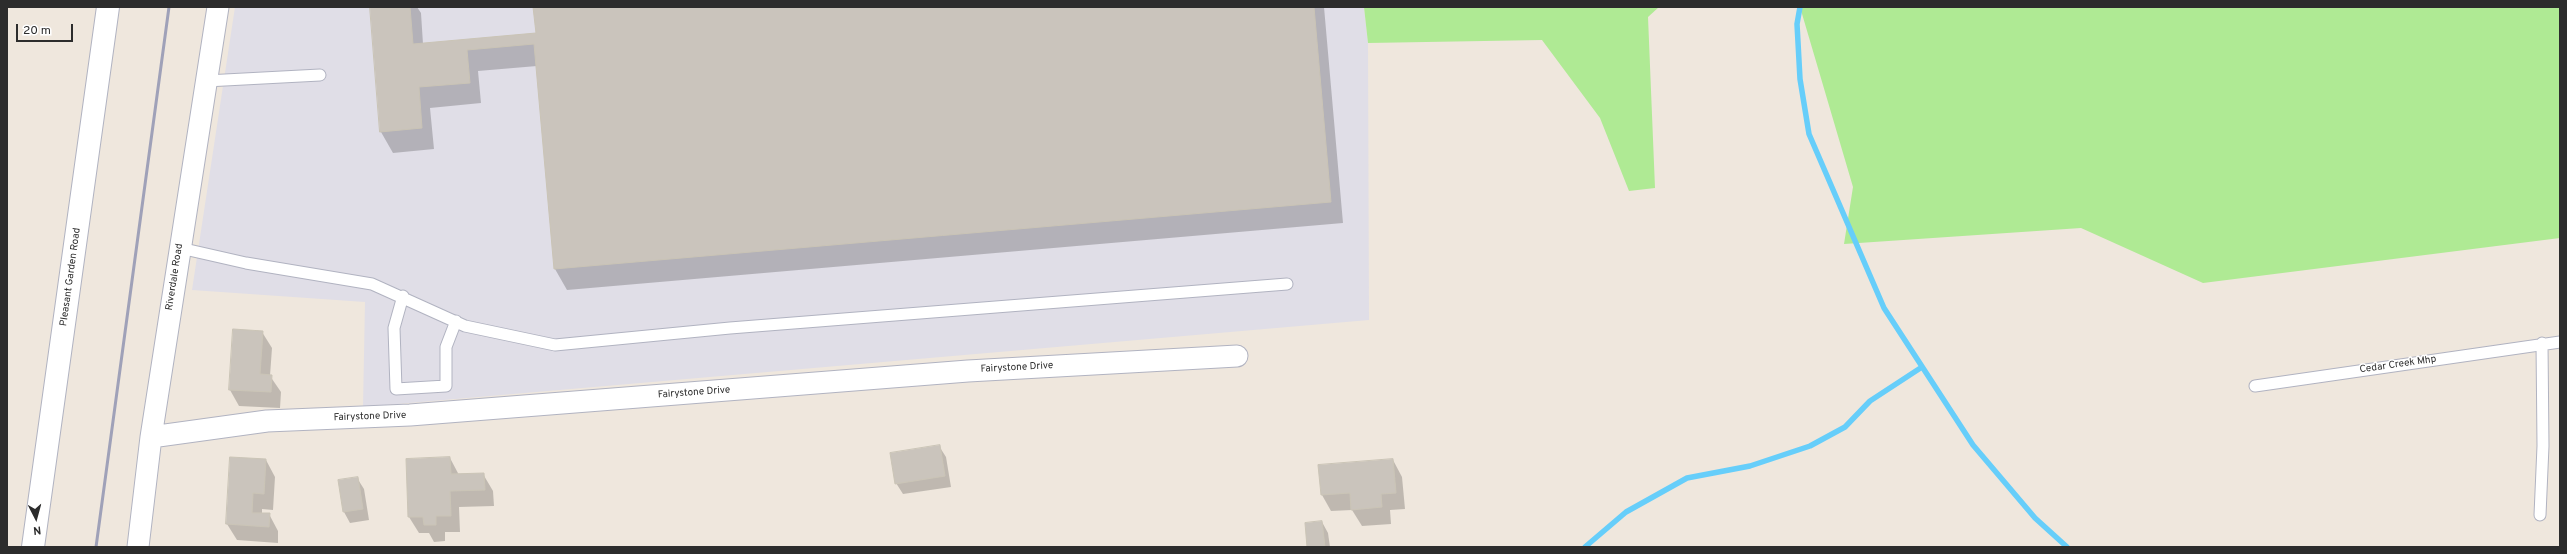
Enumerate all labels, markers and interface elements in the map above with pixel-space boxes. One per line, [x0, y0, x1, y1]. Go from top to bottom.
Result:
scale bar [18, 16, 75, 42]
text: 20 m [23, 23, 51, 39]
street label: Pleasant Garden Road [58, 227, 84, 327]
street label: Riverdale Road [164, 243, 186, 311]
street label: Cedar Creek Mhp [2359, 354, 2437, 376]
street label: Fairystone Drive [980, 360, 1054, 376]
street label: Fairystone Drive [657, 384, 731, 402]
street label: Fairystone Drive [333, 410, 407, 424]
north arrow [16, 498, 56, 538]
text: N [33, 523, 42, 537]

